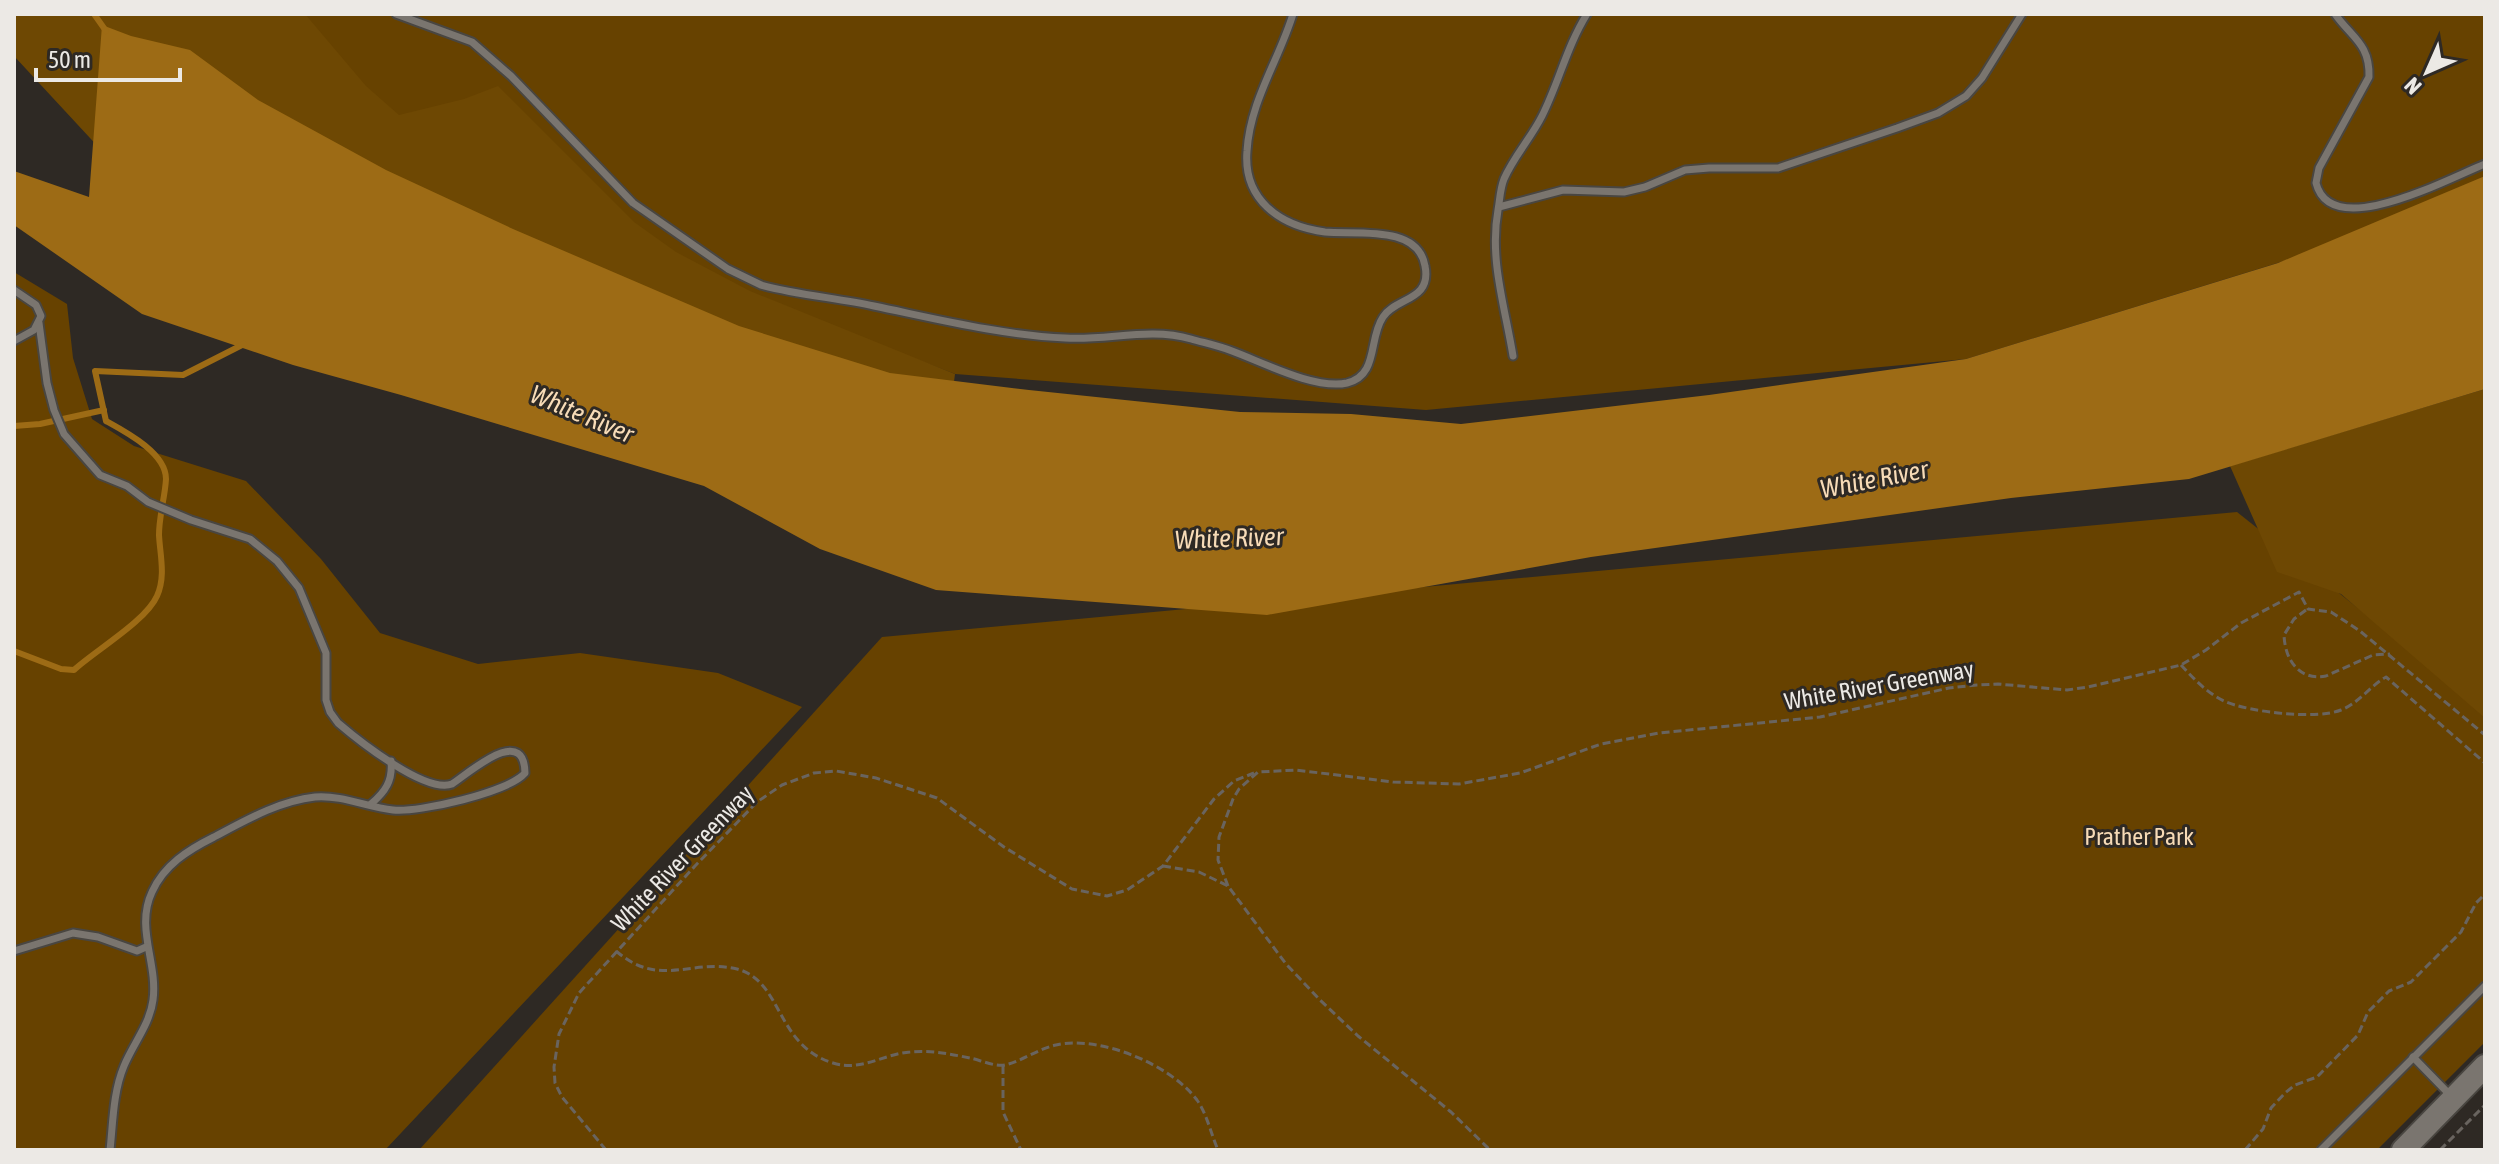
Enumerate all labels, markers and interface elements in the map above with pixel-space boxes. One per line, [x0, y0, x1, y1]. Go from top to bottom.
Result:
scale bar [36, 32, 180, 82]
north arrow [2387, 32, 2467, 112]
text: 50 m [48, 46, 91, 73]
text: N [2399, 72, 2427, 100]
water label: White River [526, 379, 639, 450]
water label: White River [1818, 454, 1932, 504]
water label: White River [1174, 521, 1285, 555]
street label: White River Greenway [1782, 655, 1976, 715]
street label: White River Greenway [606, 779, 759, 936]
park label: Prather Park [2084, 823, 2194, 850]

